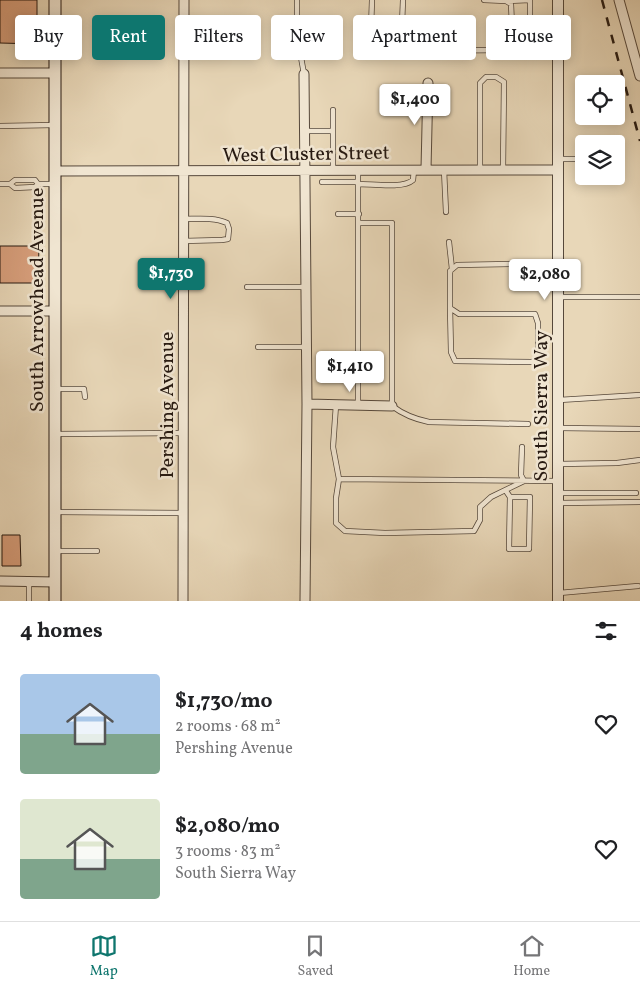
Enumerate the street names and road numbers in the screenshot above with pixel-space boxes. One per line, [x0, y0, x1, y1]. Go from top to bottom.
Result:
street label: West Cluster Street [222, 140, 390, 170]
street label: South Arrowhead Avenue [24, 188, 52, 412]
street label: South Sierra Way [528, 330, 556, 482]
street label: Pershing Avenue [154, 331, 182, 479]

